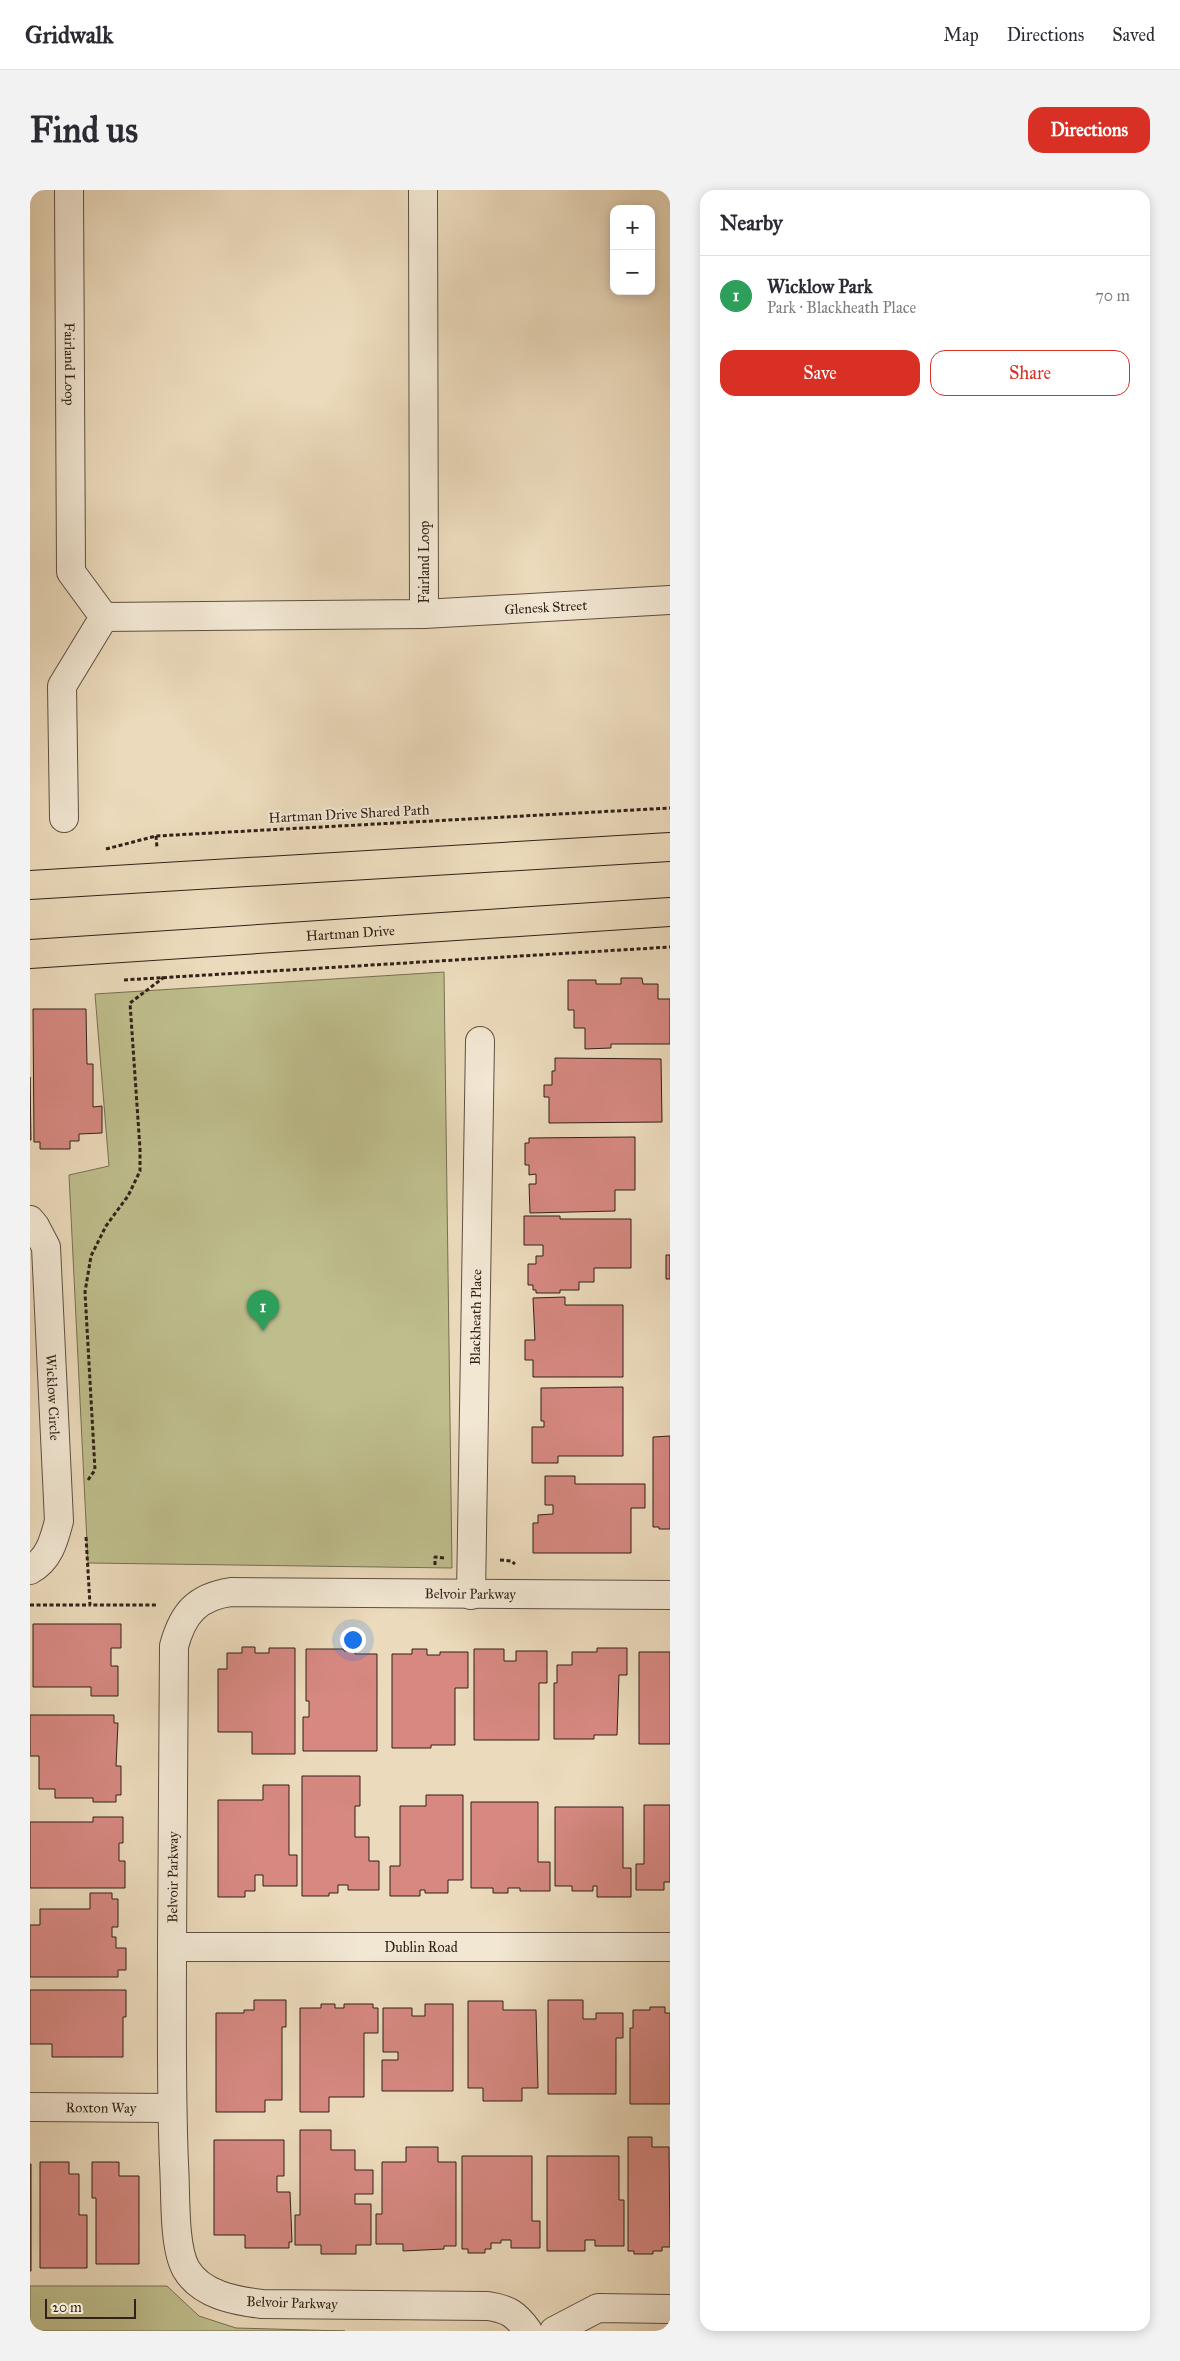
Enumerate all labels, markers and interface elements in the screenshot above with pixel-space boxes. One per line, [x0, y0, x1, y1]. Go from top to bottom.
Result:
text: Gridwalk [25, 20, 113, 50]
text: Map [943, 24, 979, 46]
text: Directions [1007, 24, 1084, 46]
text: Saved [1112, 24, 1155, 46]
button: Directions [1028, 107, 1150, 153]
text: Find us [30, 109, 138, 152]
map controls [610, 205, 655, 295]
button: + [610, 205, 655, 250]
text: Nearby [720, 210, 783, 236]
button: − [610, 250, 655, 295]
text: Wicklow Park [767, 275, 873, 298]
text: 1 [733, 286, 739, 305]
text: 70 m [1095, 286, 1130, 305]
text: Park · Blackheath Place [767, 298, 916, 317]
street label: Fairland Loop [61, 323, 79, 405]
button: Save [720, 350, 920, 396]
button: Share [930, 350, 1130, 396]
street label: Fairland Loop [416, 521, 433, 603]
street label: Glenesk Street [504, 596, 588, 618]
street label: Hartman Drive Shared Path [268, 801, 430, 827]
street label: Hartman Drive [305, 922, 395, 944]
street label: Blackheath Place [466, 1269, 485, 1365]
pin: 1 [247, 1290, 279, 1331]
street label: Wicklow Circle [43, 1354, 64, 1441]
street label: Belvoir Parkway [424, 1585, 516, 1602]
your location [340, 1627, 366, 1653]
street label: Belvoir Parkway [164, 1831, 181, 1923]
street label: Dublin Road [384, 1939, 458, 1956]
street label: Roxton Way [66, 2099, 137, 2116]
street label: Belvoir Parkway [246, 2293, 338, 2313]
scale bar [45, 2296, 136, 2319]
text: 20 m [52, 2299, 82, 2316]

